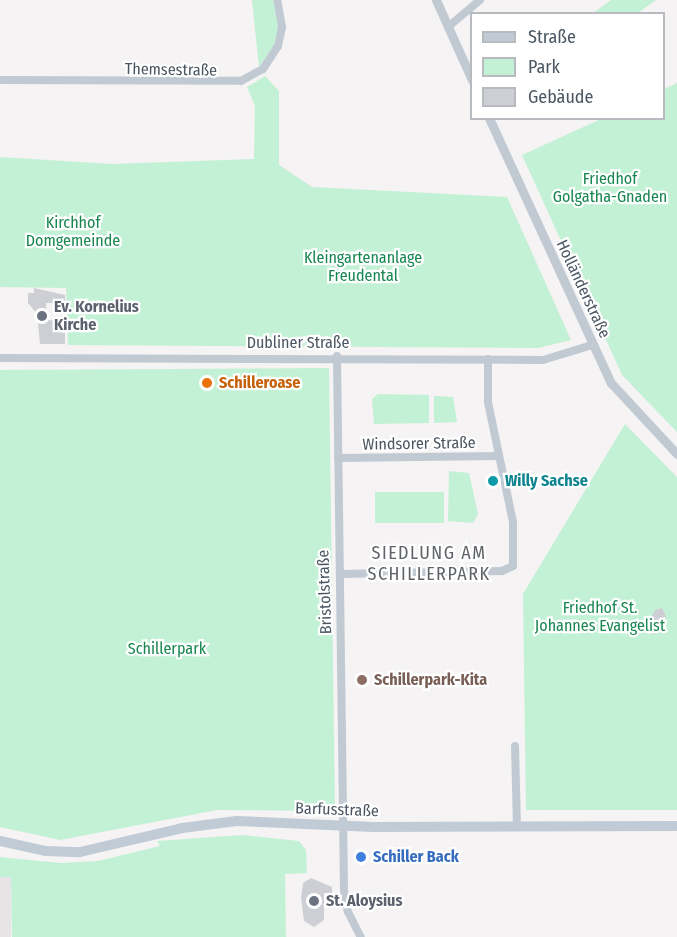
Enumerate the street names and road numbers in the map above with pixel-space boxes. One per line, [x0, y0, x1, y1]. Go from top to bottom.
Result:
street label: Themsestraße [125, 60, 217, 80]
street label: Holländerstraße [552, 237, 614, 341]
street label: Dubliner Straße [247, 333, 349, 353]
street label: Windsorer Straße [362, 433, 476, 455]
street label: Bristolstraße [314, 550, 336, 634]
street label: Barfusstraße [295, 799, 379, 821]

